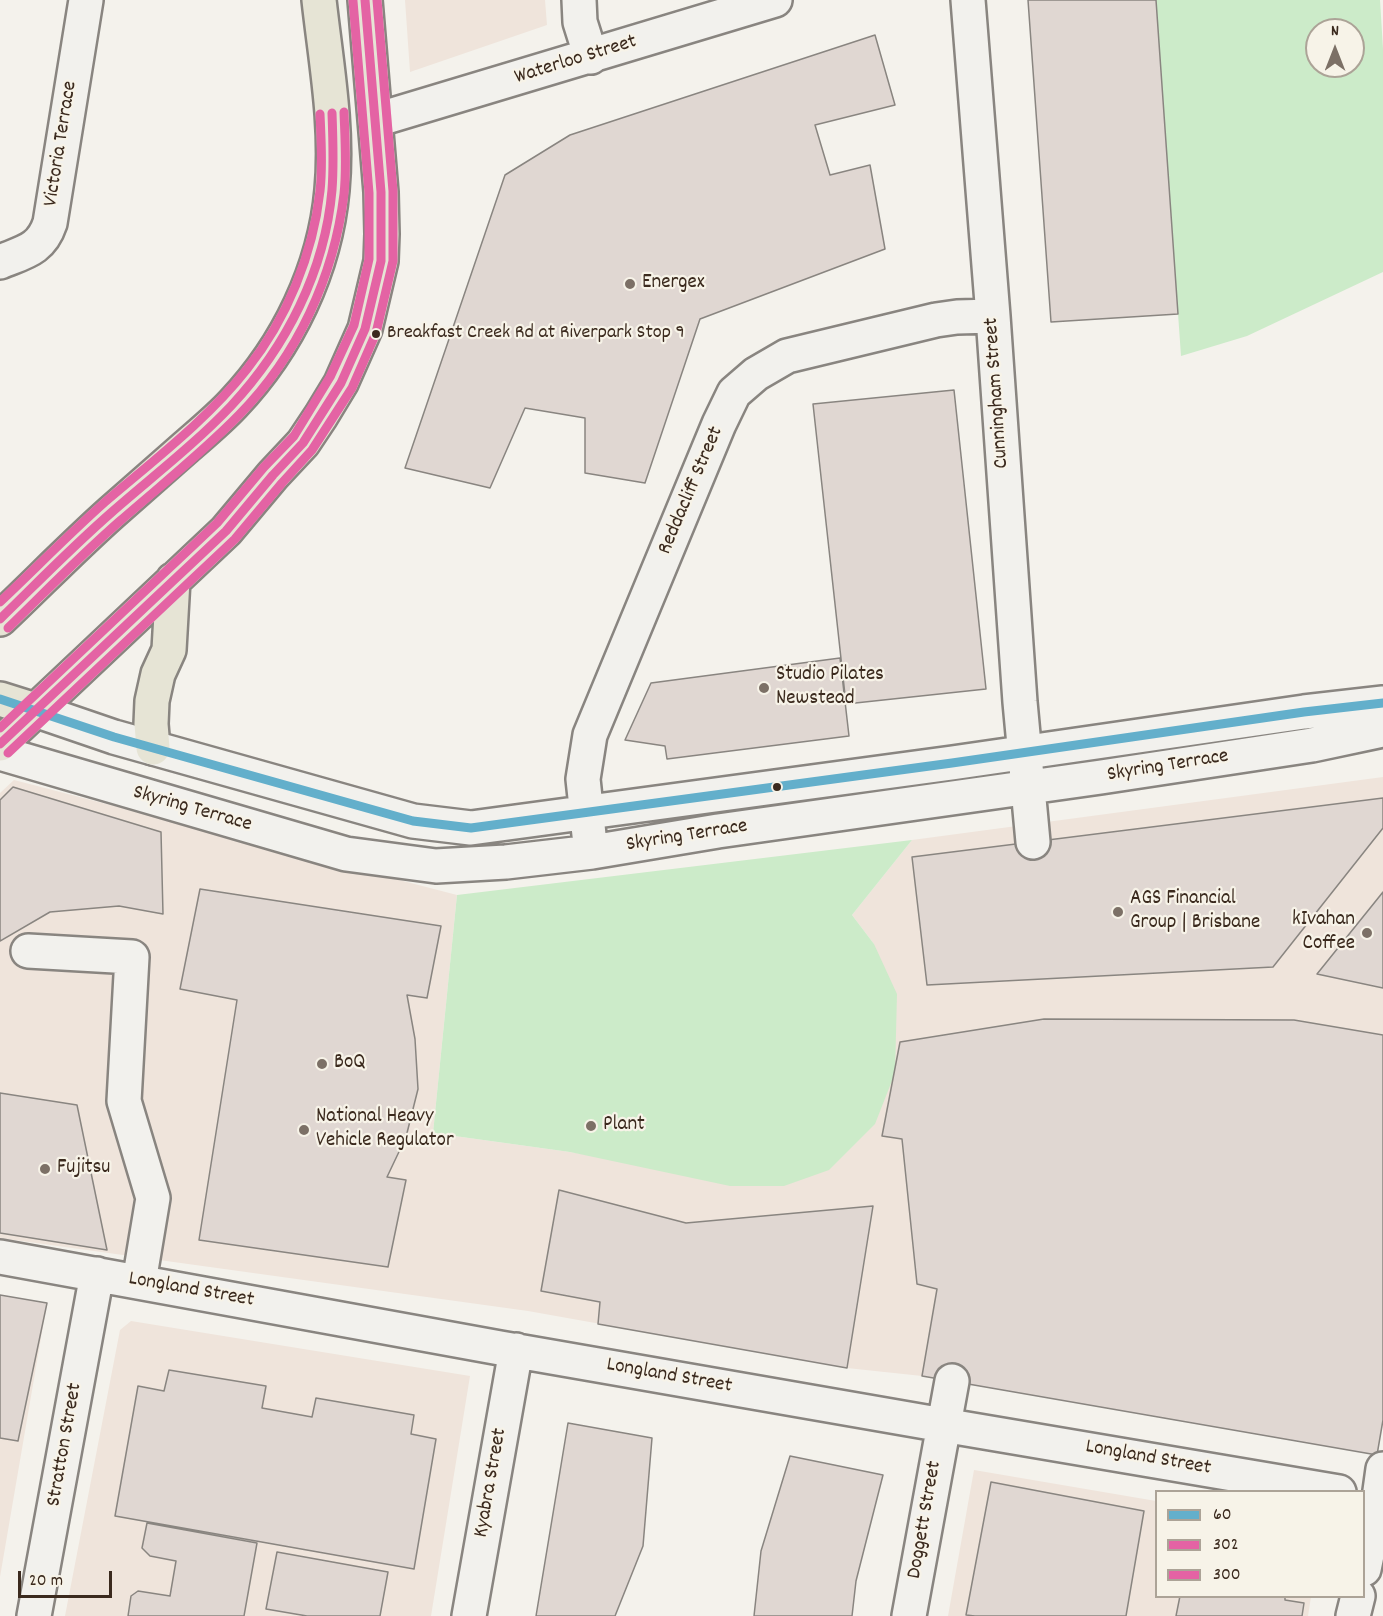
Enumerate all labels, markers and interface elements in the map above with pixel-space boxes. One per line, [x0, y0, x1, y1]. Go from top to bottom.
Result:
north arrow [1305, 18, 1365, 78]
text: N [1331, 20, 1339, 43]
street label: Waterloo Street [512, 31, 640, 91]
street label: Victoria Terrace [40, 80, 84, 208]
place label: Energex [642, 271, 704, 297]
marker: Energex [623, 277, 637, 291]
street label: Cunningham Street [980, 317, 1016, 469]
place label: Breakfast Creek Rd at Riverpark Stop 9 [387, 322, 685, 346]
marker: Breakfast Creek Rd at Riverpark Stop 9 [370, 328, 382, 340]
street label: Reddacliff Street [654, 423, 730, 559]
place label: Studio Pilates Newstead [776, 663, 884, 713]
marker: Studio Pilates Newstead [757, 681, 771, 695]
street label: Skyring Terrace [1106, 745, 1230, 789]
street label: Skyring Terrace [130, 781, 254, 839]
unlabelled marker [771, 781, 783, 793]
street label: Skyring Terrace [625, 815, 749, 859]
place label: AGS Financial Group | Brisbane [1130, 887, 1260, 937]
marker: AGS Financial Group | Brisbane [1111, 905, 1125, 919]
place label: kIvahan Coffee [1292, 908, 1355, 958]
marker: kIvahan Coffee [1360, 926, 1374, 940]
place label: BoQ [334, 1051, 366, 1077]
marker: BoQ [315, 1057, 329, 1071]
place label: National Heavy Vehicle Regulator [316, 1105, 454, 1155]
place label: Plant [603, 1113, 645, 1139]
marker: Plant [584, 1119, 598, 1133]
marker: National Heavy Vehicle Regulator [297, 1123, 311, 1137]
place label: Fujitsu [57, 1156, 110, 1182]
marker: Fujitsu [38, 1162, 52, 1176]
street label: Longland Street [126, 1268, 256, 1314]
street label: Longland Street [604, 1354, 734, 1400]
street label: Stratton Street [43, 1381, 89, 1509]
street label: Kyabra Street [470, 1426, 514, 1540]
street label: Longland Street [1083, 1436, 1213, 1482]
street label: Doggett Street [903, 1459, 949, 1581]
legend [1155, 1490, 1365, 1598]
text: 60 [1213, 1503, 1232, 1528]
text: 302 [1213, 1533, 1239, 1558]
scale bar [21, 1559, 116, 1597]
text: 300 [1213, 1563, 1241, 1588]
text: 20 m [29, 1569, 63, 1594]

